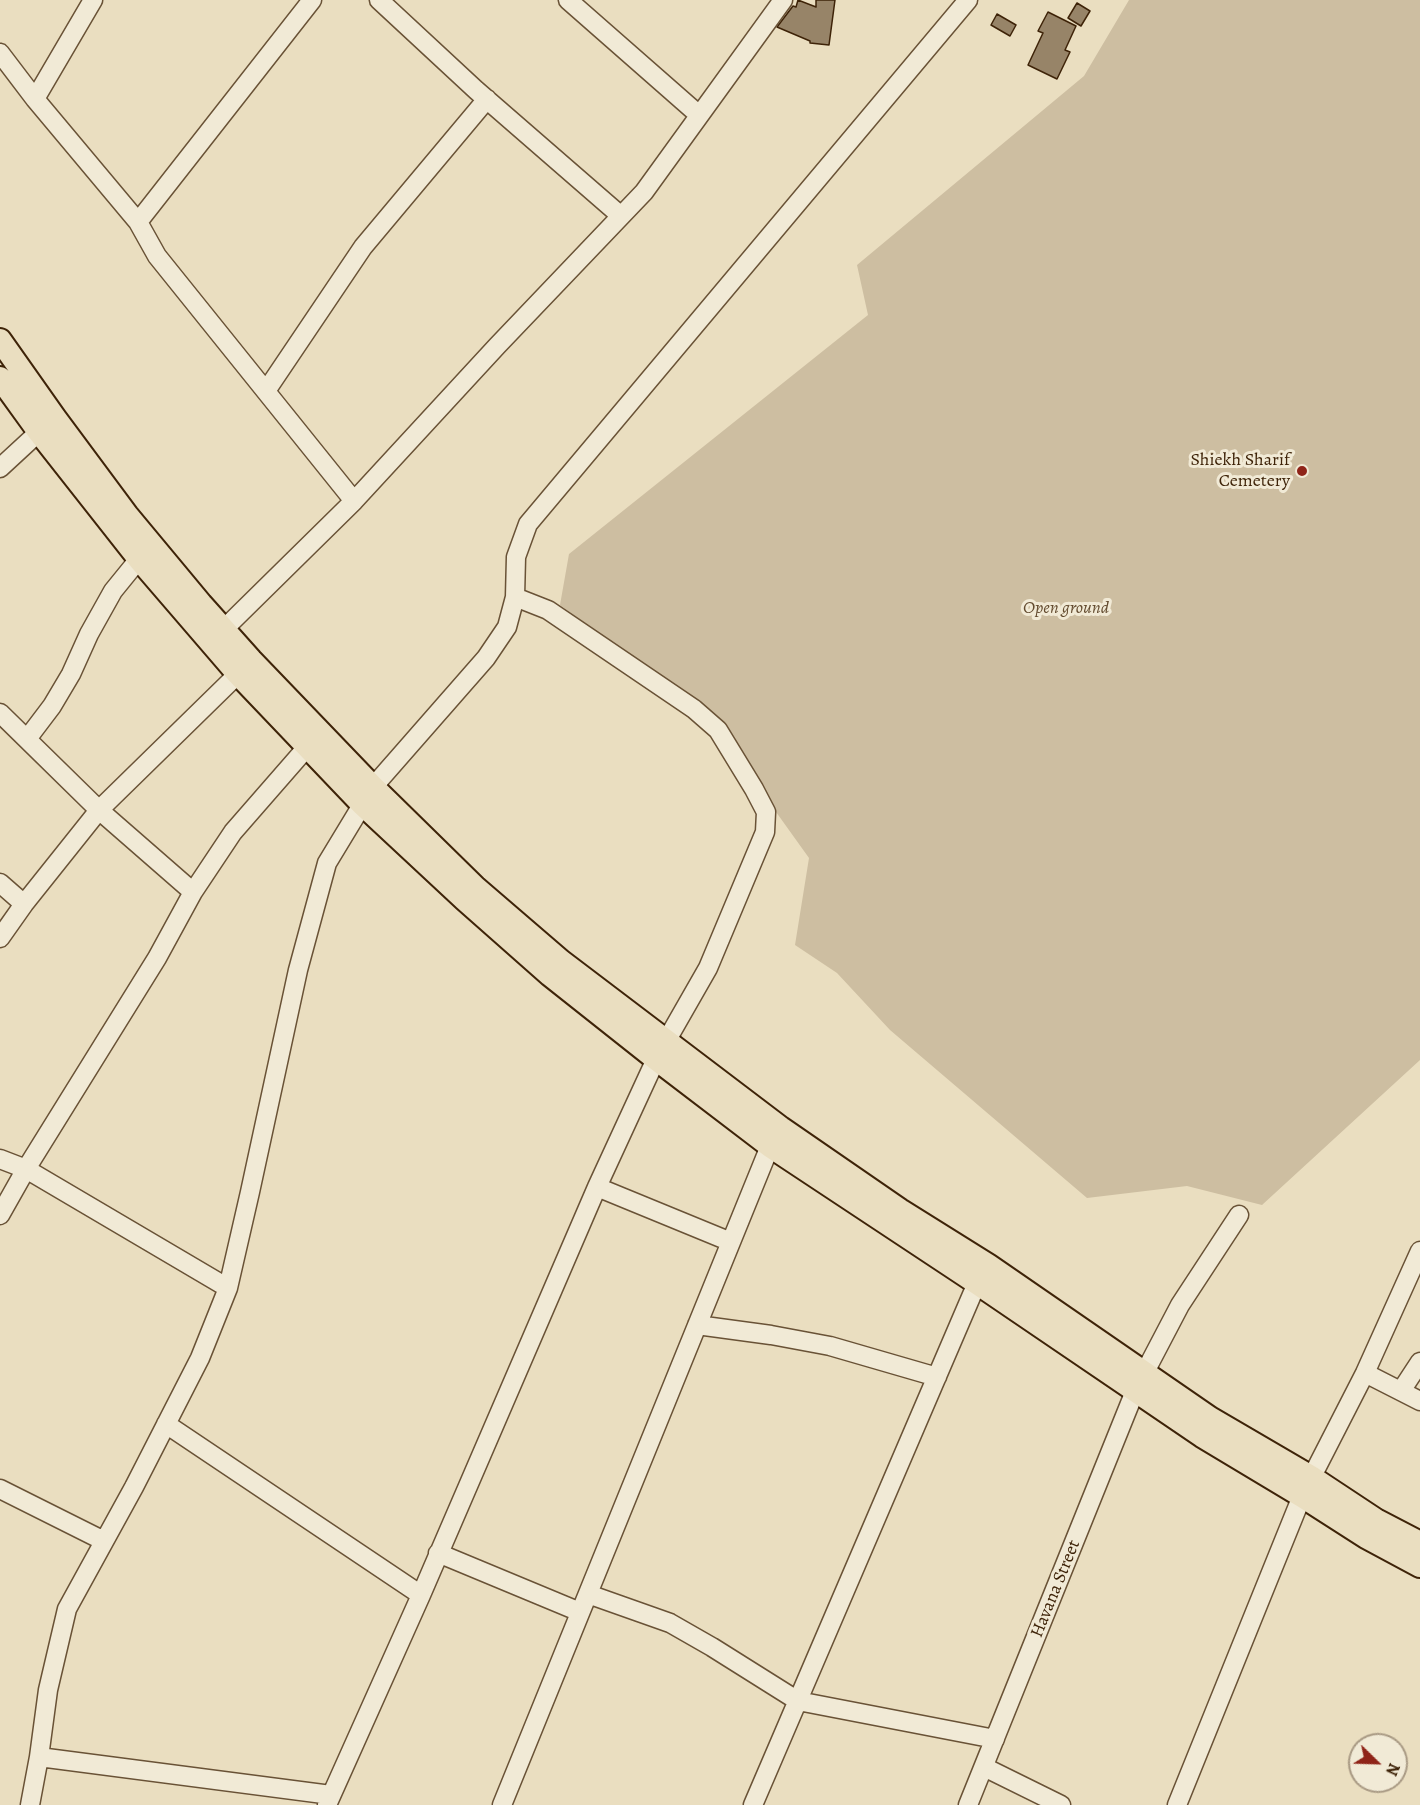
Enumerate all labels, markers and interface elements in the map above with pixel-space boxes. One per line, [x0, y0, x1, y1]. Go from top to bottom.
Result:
place label: Shiekh Sharif Cemetery [1190, 450, 1290, 492]
marker: Shiekh Sharif Cemetery [1295, 464, 1309, 478]
park label: Open ground [1023, 598, 1109, 620]
street label: Havana Street [1027, 1537, 1085, 1641]
north arrow [1348, 1733, 1408, 1793]
text: N [1380, 1760, 1405, 1779]

